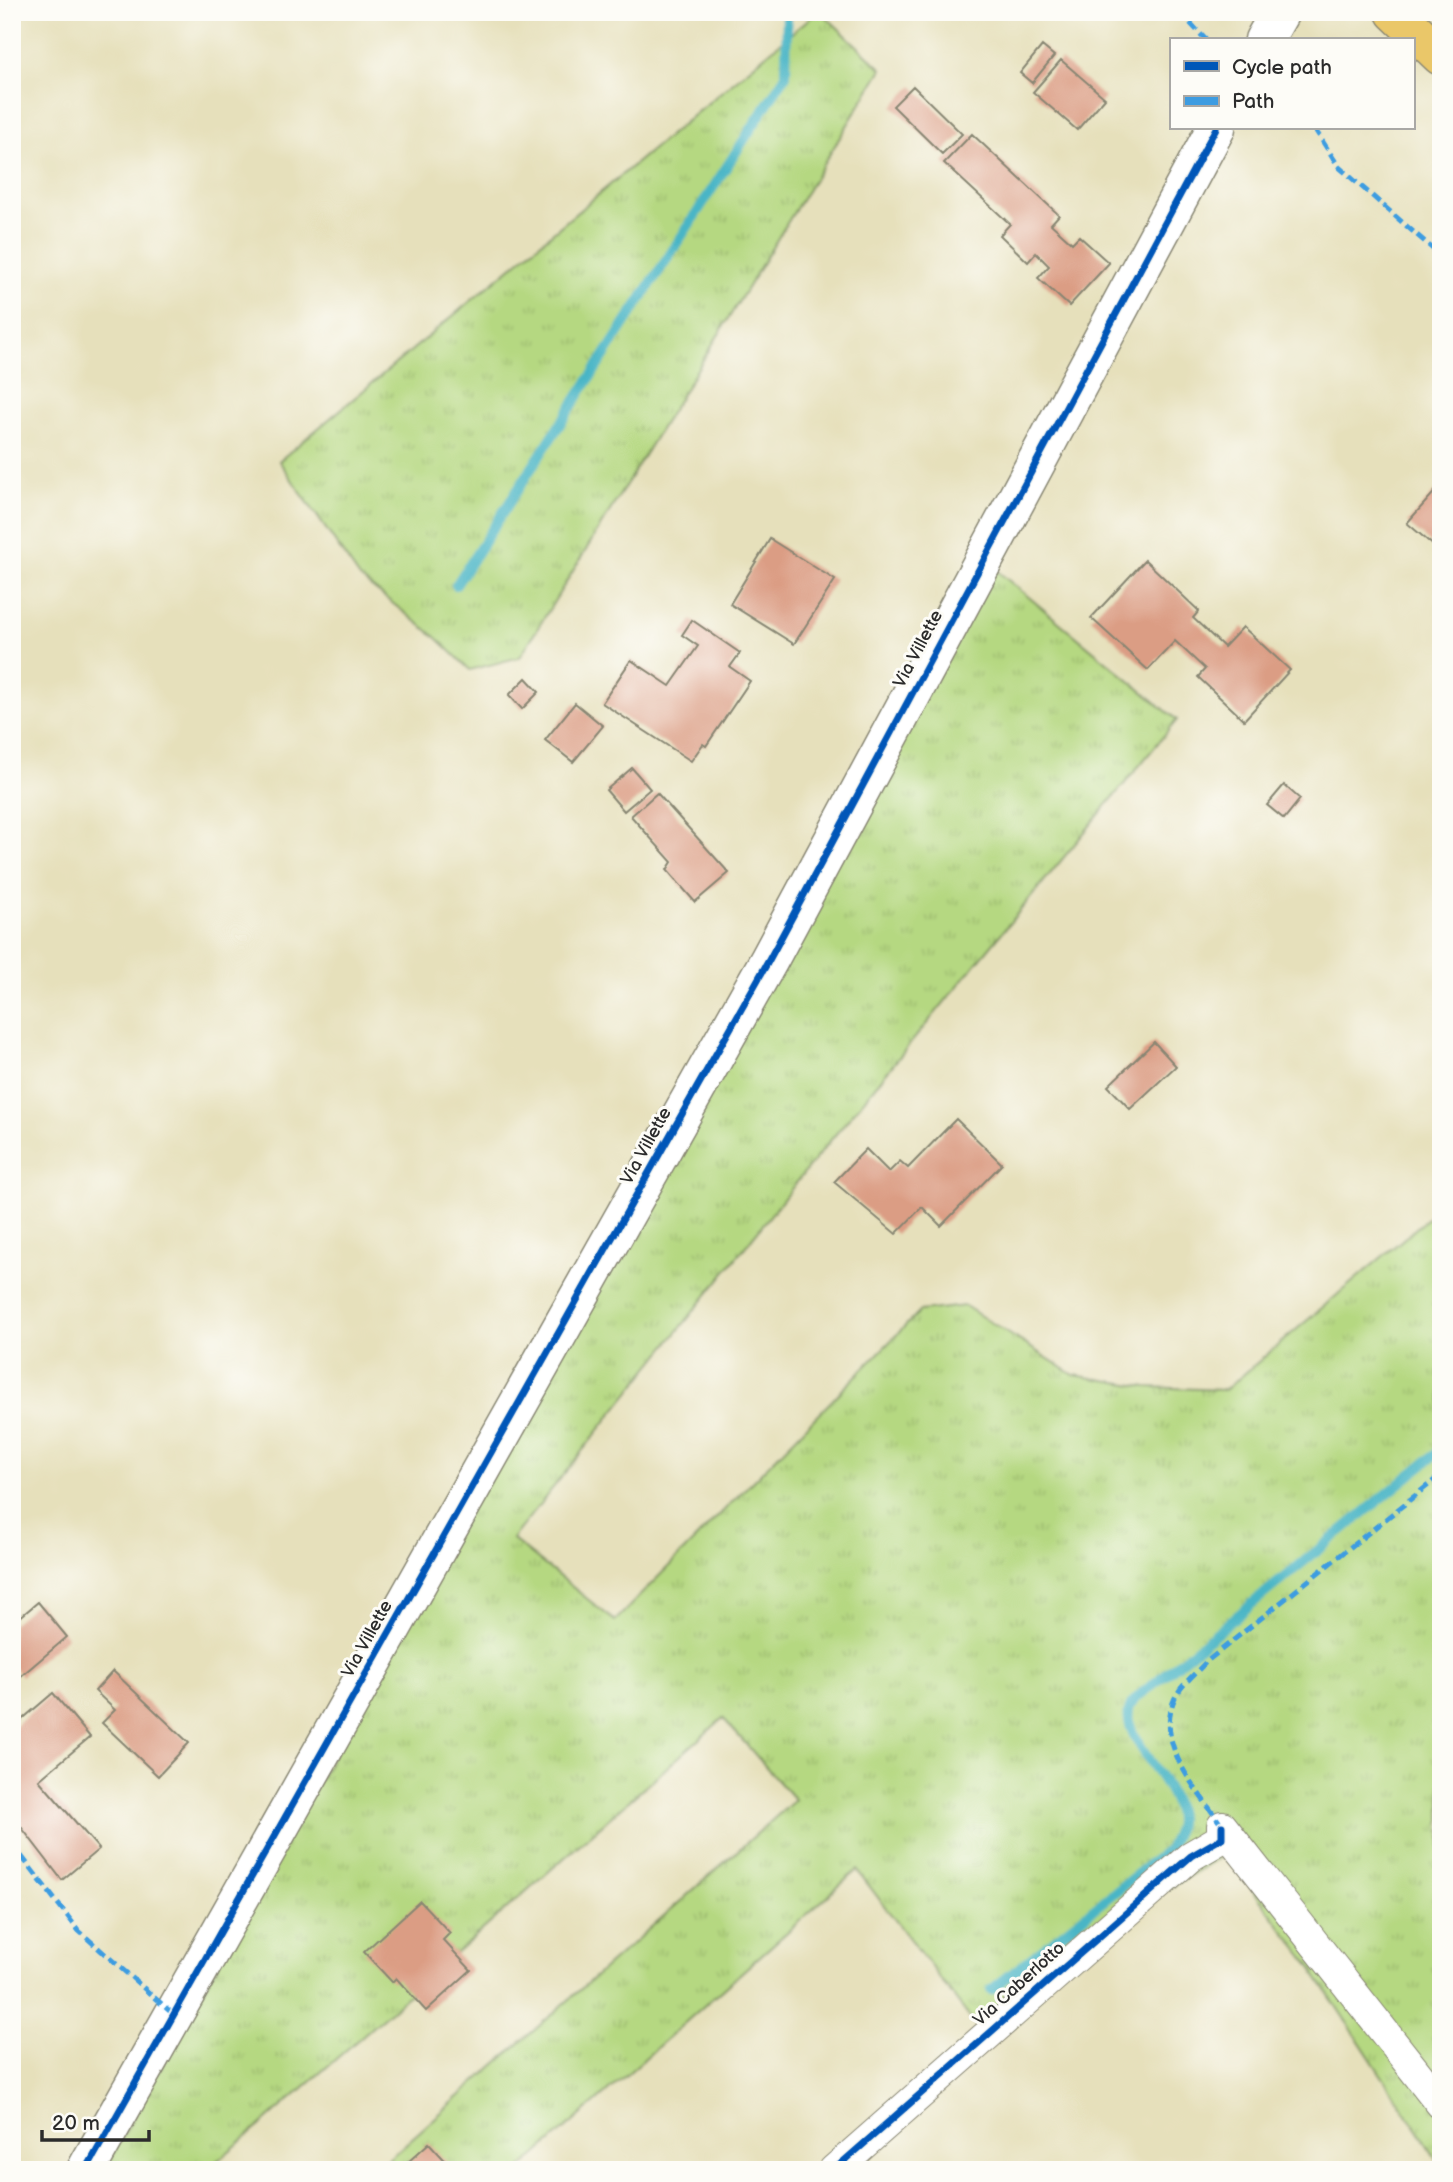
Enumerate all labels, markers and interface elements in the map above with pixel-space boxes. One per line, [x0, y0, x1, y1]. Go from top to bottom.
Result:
legend [1170, 38, 1414, 130]
text: Cycle path [1232, 55, 1332, 80]
text: Path [1232, 89, 1274, 114]
street label: Via Villette [889, 606, 947, 691]
street label: Via Villette [616, 1103, 676, 1188]
street label: Via Villette [337, 1596, 397, 1681]
street label: Via Caberlotto [969, 1938, 1069, 2030]
scale bar [42, 2098, 149, 2142]
text: 20 m [52, 2111, 100, 2136]

